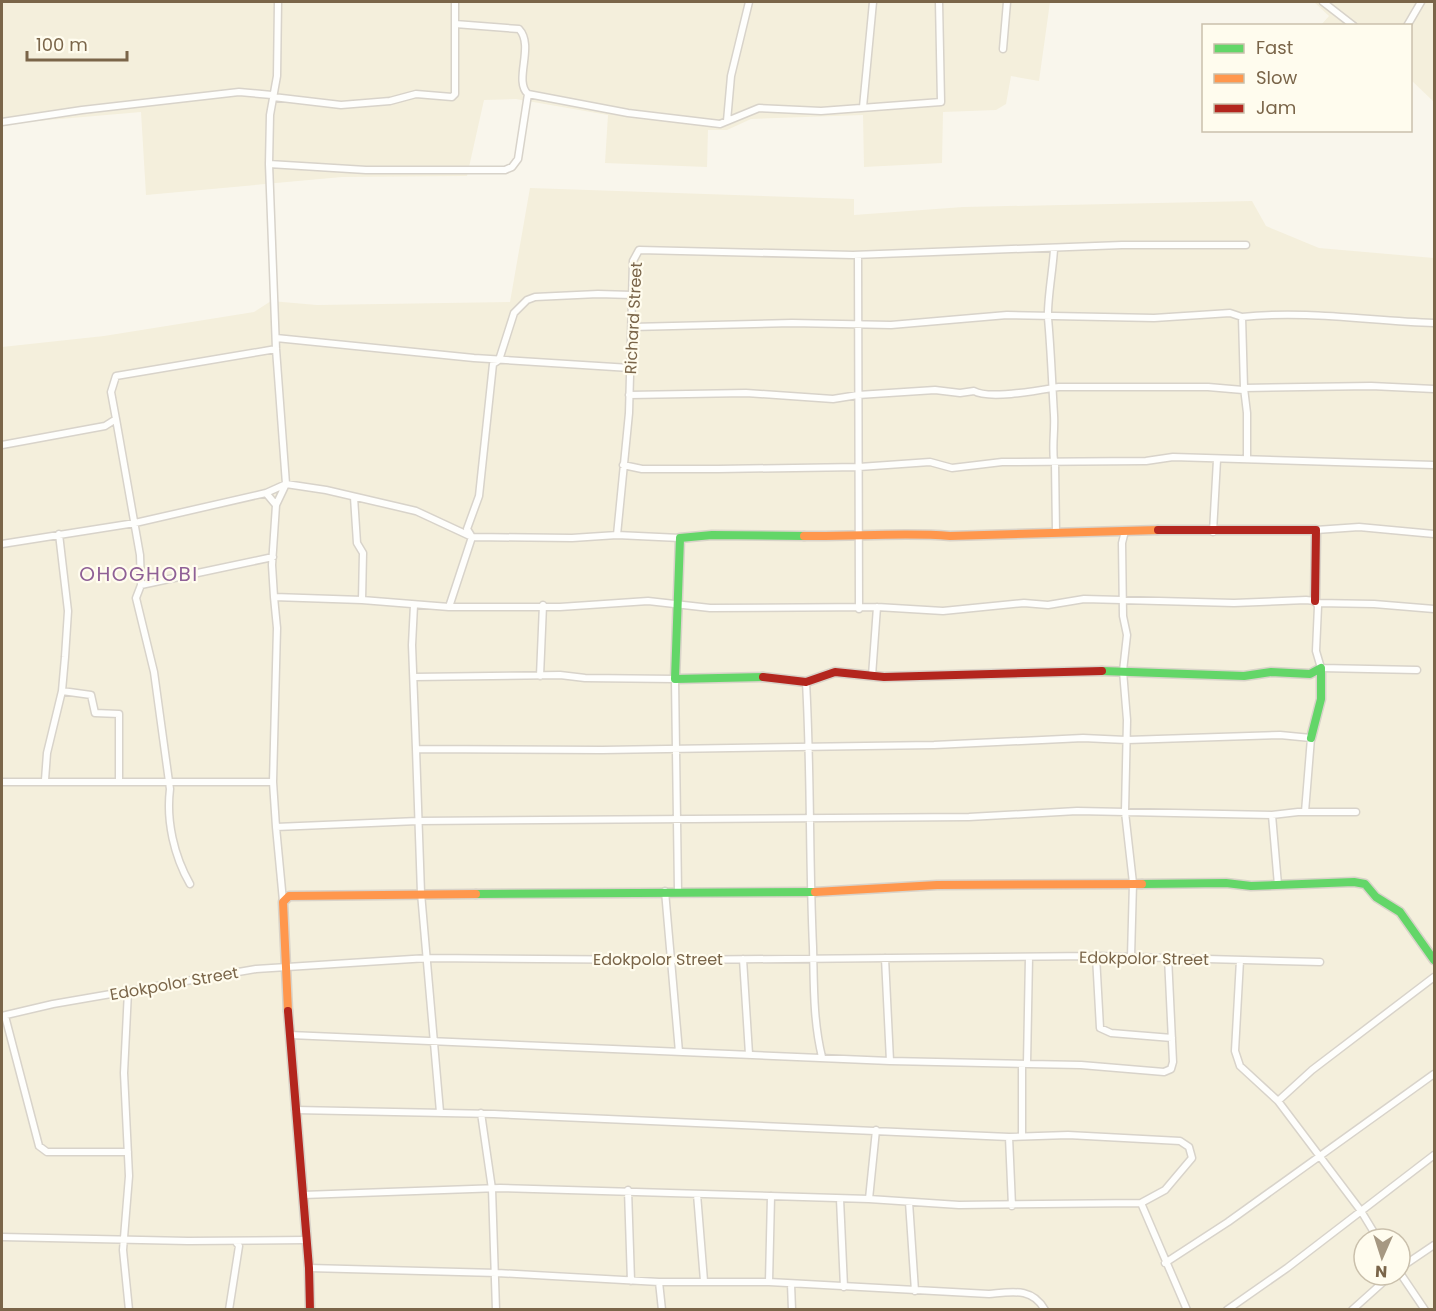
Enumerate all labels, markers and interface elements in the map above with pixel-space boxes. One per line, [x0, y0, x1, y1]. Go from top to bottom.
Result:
scale bar [27, 24, 128, 62]
legend [1202, 24, 1412, 132]
text: 100 m [36, 32, 88, 57]
text: Fast [1256, 35, 1293, 60]
text: Slow [1256, 65, 1298, 90]
text: Jam [1256, 95, 1296, 120]
street label: Richard Street [619, 261, 648, 375]
district label: OHOGHOBI [79, 560, 199, 588]
street label: Edokpolor Street [1079, 946, 1209, 971]
street label: Edokpolor Street [593, 948, 723, 971]
street label: Edokpolor Street [108, 961, 240, 1006]
north arrow [1352, 1227, 1412, 1287]
text: N [1375, 1260, 1388, 1283]

